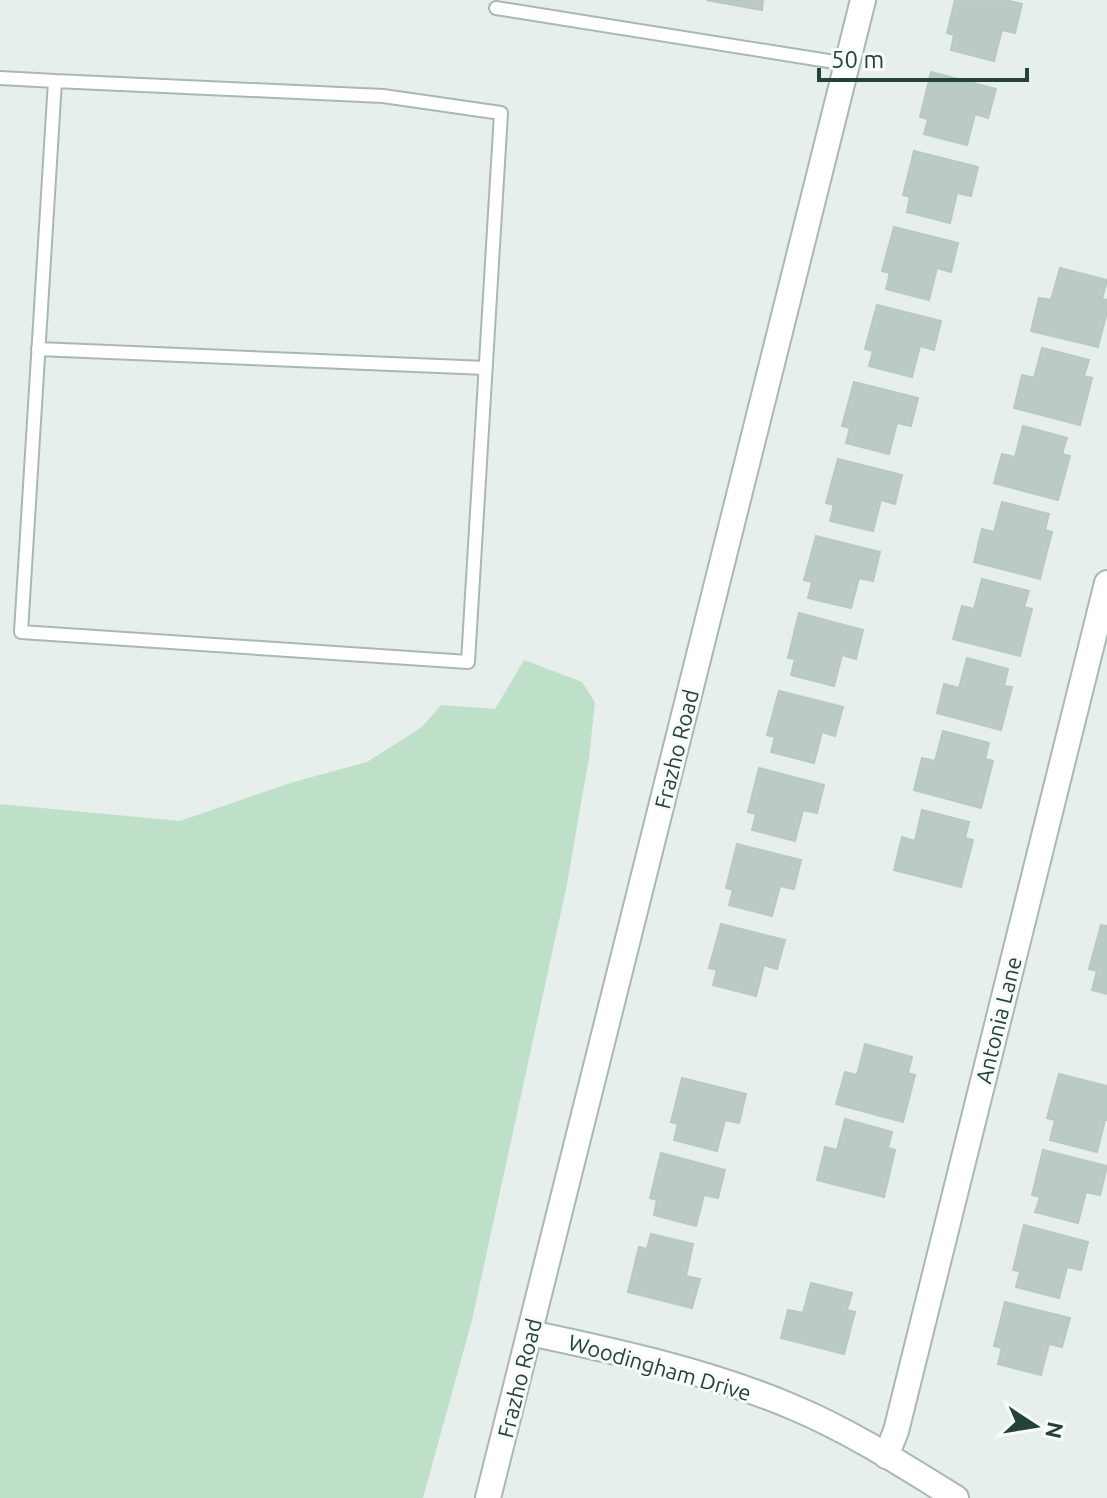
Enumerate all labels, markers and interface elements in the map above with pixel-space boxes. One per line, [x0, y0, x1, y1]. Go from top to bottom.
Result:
scale bar [819, 32, 1027, 82]
text: 50 m [831, 46, 884, 73]
street label: Frazho Road [649, 687, 703, 811]
street label: Antonia Lane [970, 954, 1026, 1086]
street label: Frazho Road [492, 1316, 546, 1440]
street label: Woodingham Drive [566, 1329, 754, 1405]
north arrow [995, 1386, 1075, 1466]
text: N [1041, 1420, 1069, 1441]

